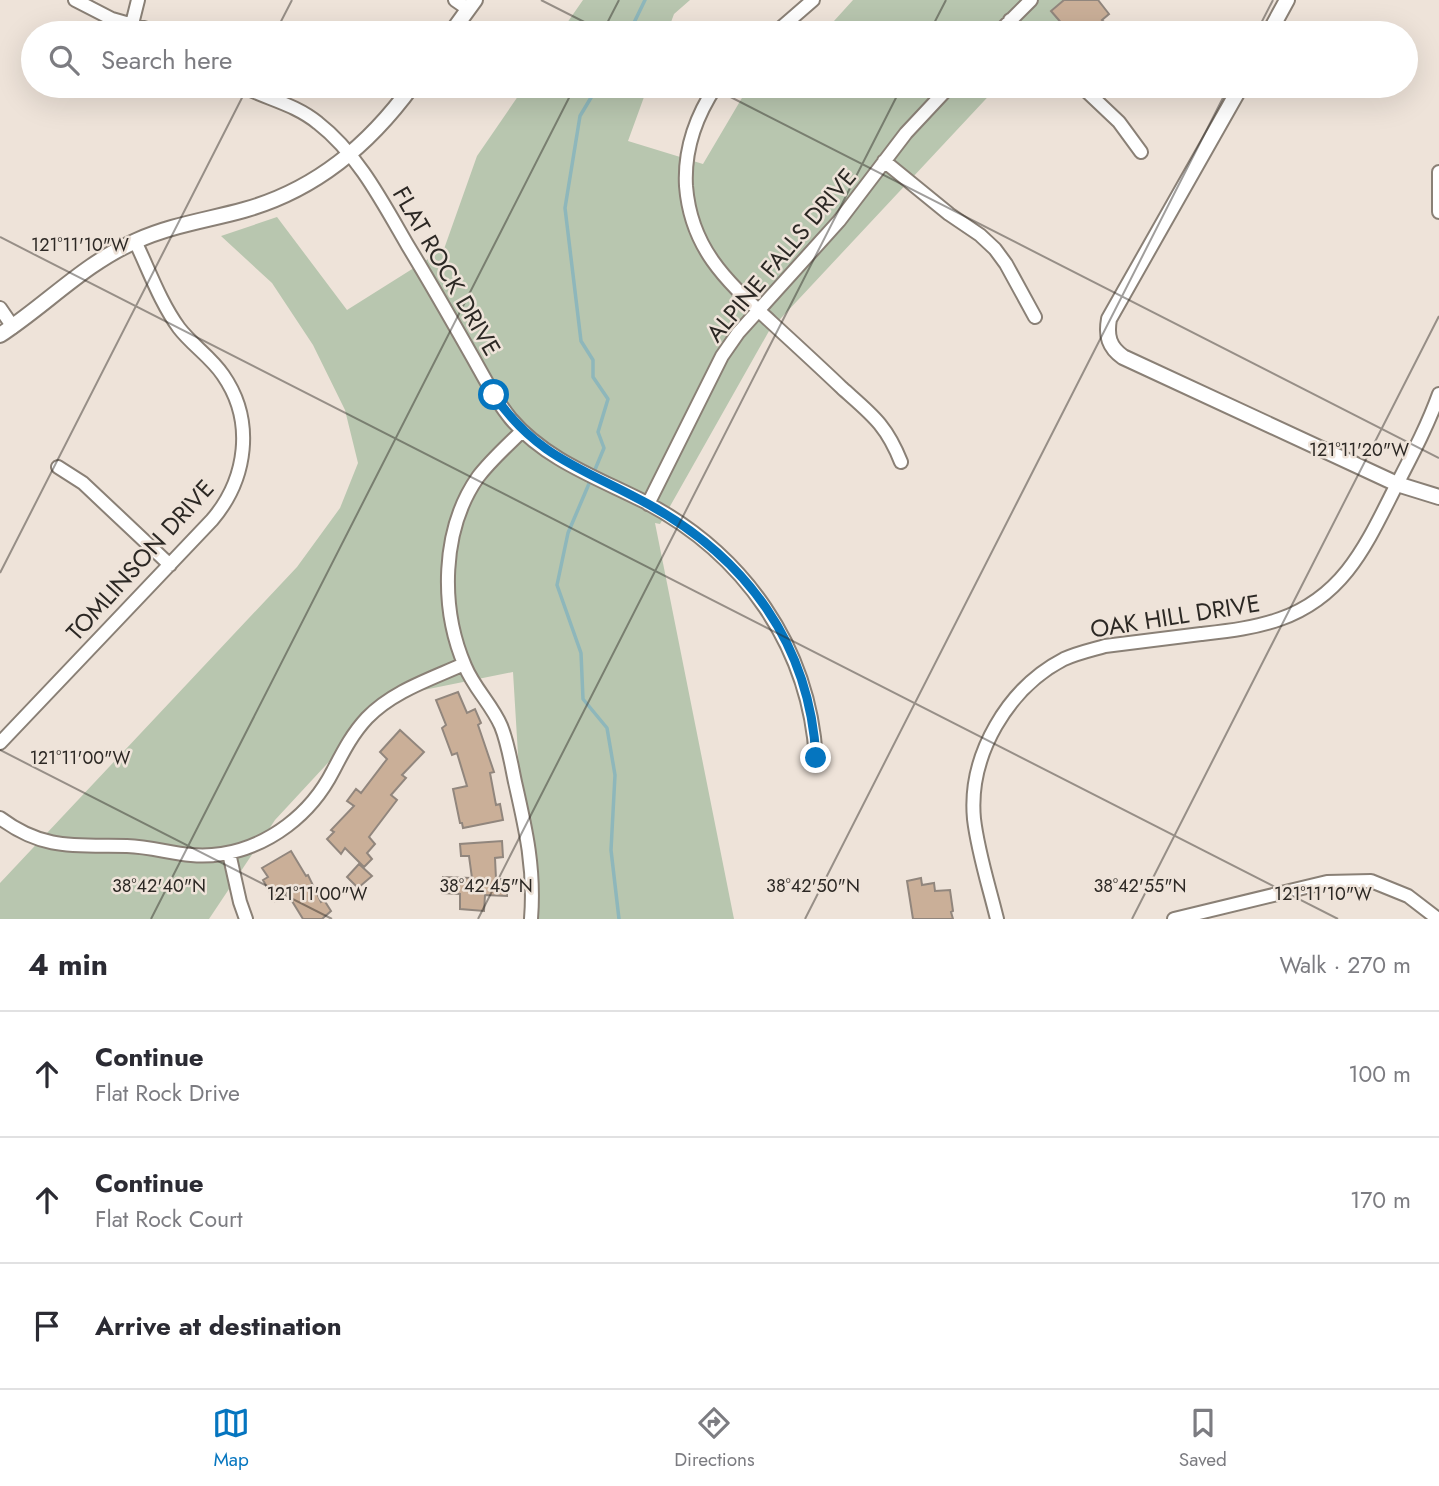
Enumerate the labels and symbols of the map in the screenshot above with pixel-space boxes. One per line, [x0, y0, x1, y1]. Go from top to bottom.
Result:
street label: ALPINE FALLS DRIVE [698, 160, 864, 350]
street label: FLAT ROCK DRIVE [384, 180, 510, 362]
text: 121°11'10"W [31, 232, 129, 258]
route start [478, 379, 509, 410]
text: 121°11'20"W [1309, 437, 1409, 463]
street label: TOMLINSON DRIVE [58, 472, 222, 648]
street label: OAK HILL DRIVE [1088, 585, 1262, 647]
route end [800, 742, 831, 773]
text: 121°11'00"W [30, 745, 130, 771]
text: 38°42'40"N [112, 873, 206, 899]
text: 38°42'45"N [439, 873, 533, 899]
text: 38°42'50"N [766, 873, 860, 899]
text: 38°42'55"N [1093, 873, 1187, 899]
text: 121°11'00"W [267, 881, 367, 907]
text: 121°11'10"W [1274, 881, 1372, 907]

